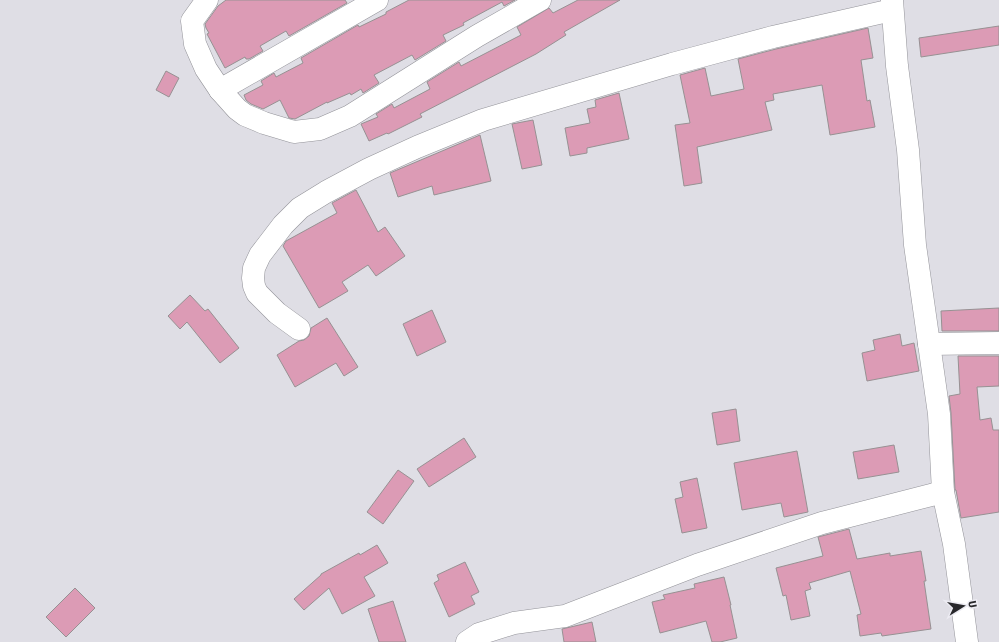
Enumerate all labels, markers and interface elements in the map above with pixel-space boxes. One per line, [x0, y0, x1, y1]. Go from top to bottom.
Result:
north arrow [943, 586, 983, 626]
text: U [965, 600, 979, 609]

